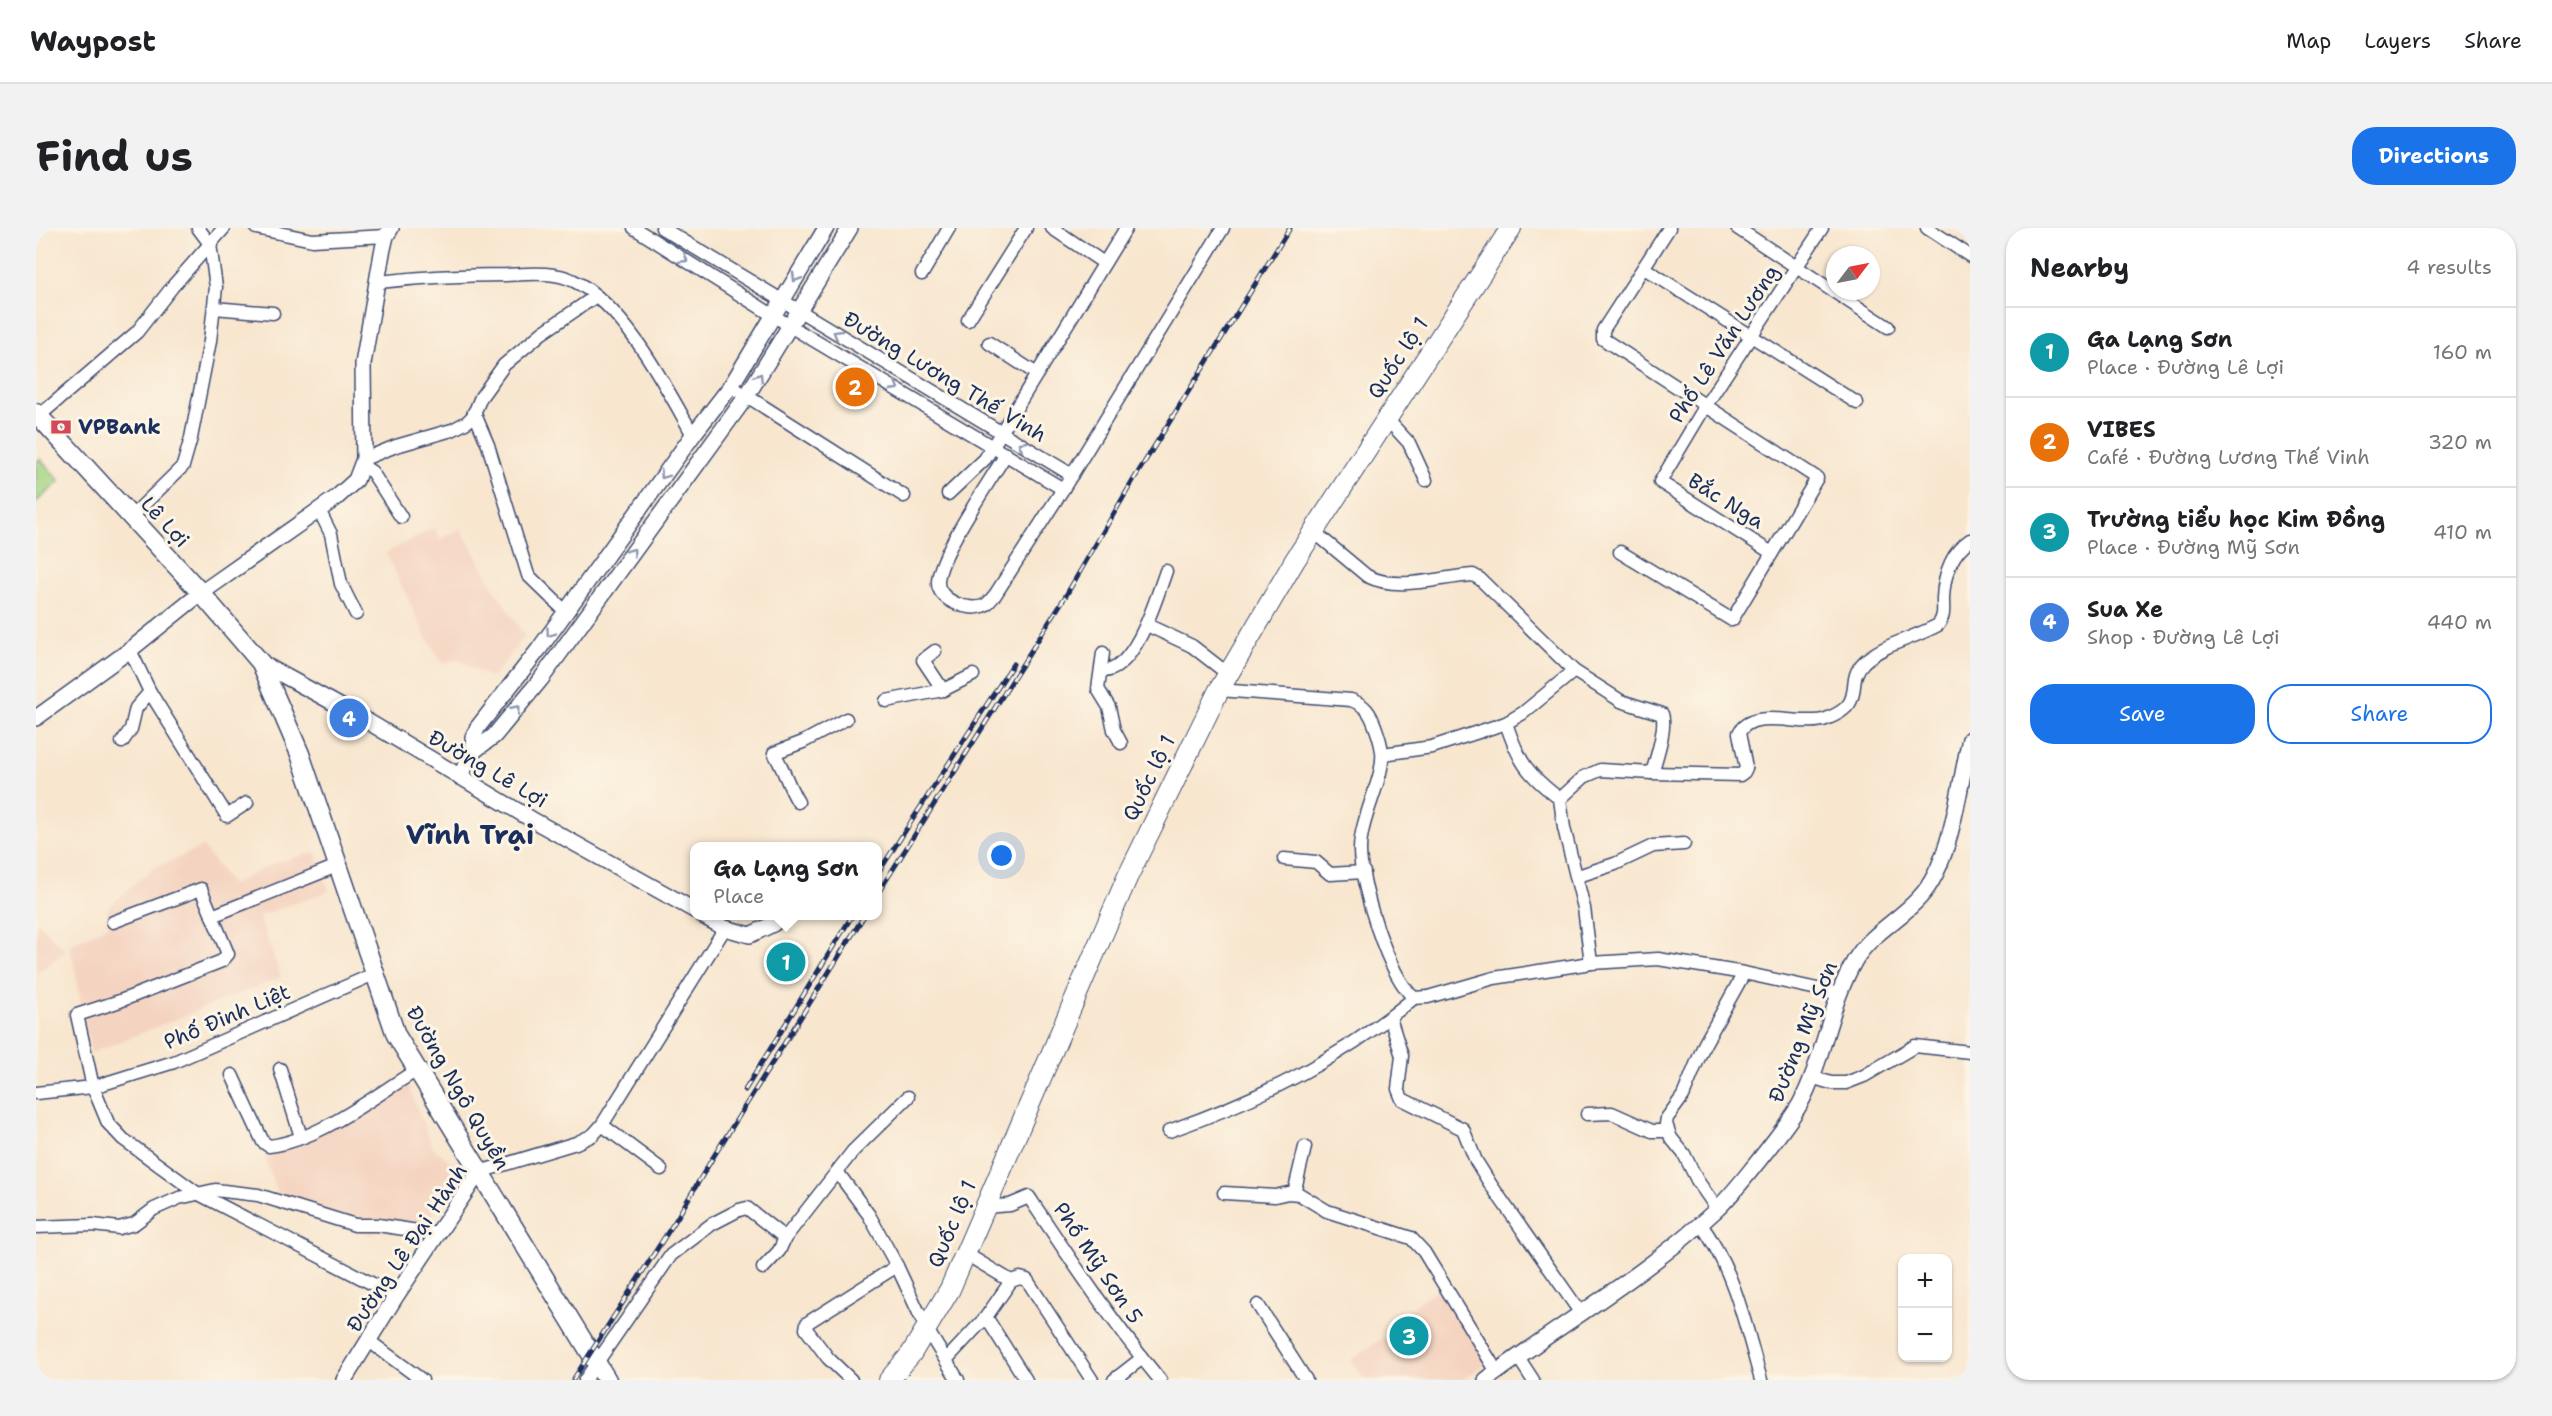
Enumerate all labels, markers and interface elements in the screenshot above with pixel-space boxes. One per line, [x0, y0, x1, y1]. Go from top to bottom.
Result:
text: Waypost [30, 22, 156, 60]
text: Map [2286, 27, 2331, 55]
text: Layers [2364, 27, 2431, 55]
text: Share [2464, 27, 2522, 55]
button: Directions [2352, 127, 2516, 185]
text: Find us [36, 128, 193, 184]
north arrow [1826, 246, 1880, 300]
text: Nearby [2030, 250, 2129, 285]
one-way arrow [677, 252, 688, 263]
text: 4 results [2406, 254, 2492, 280]
street label: Phố Lê Văn Lương [1662, 259, 1786, 429]
one-way arrow [792, 272, 804, 282]
street label: Đường Lương Thế Vinh [838, 305, 1052, 449]
street label: Quốc lộ 1 [1361, 312, 1435, 404]
text: Ga Lạng Sơn [2087, 325, 2232, 354]
one-way arrow [833, 330, 843, 341]
text: 1 [2045, 339, 2054, 365]
text: 160 m [2433, 339, 2492, 365]
text: Place · Đường Lê Lợi [2087, 354, 2284, 380]
pin: 2 [836, 364, 874, 410]
one-way arrow [751, 373, 763, 383]
one-way arrow [889, 379, 899, 391]
place label: VPBank [78, 413, 161, 441]
bank icon: VPBank [49, 415, 73, 439]
text: VIBES [2087, 415, 2156, 444]
text: 2 [2043, 429, 2057, 455]
text: 320 m [2428, 429, 2492, 455]
one-way arrow [1018, 441, 1028, 453]
text: Café · Đường Lương Thế Vinh [2087, 444, 2370, 470]
street label: Bắc Nga [1683, 467, 1769, 535]
one-way arrow [660, 468, 671, 479]
street label: Lê Lợi [134, 490, 196, 554]
text: Trường tiểu học Kim Đồng [2087, 505, 2385, 534]
text: 3 [2043, 519, 2057, 545]
text: 410 m [2433, 519, 2492, 545]
text: Place · Đường Mỹ Sơn [2087, 534, 2300, 560]
one-way arrow [625, 548, 636, 559]
text: Sua Xe [2087, 595, 2163, 624]
text: 4 [2043, 609, 2057, 635]
text: 440 m [2427, 609, 2492, 635]
text: Shop · Đường Lê Lợi [2087, 624, 2280, 650]
one-way arrow [546, 626, 557, 637]
button: Save [2030, 684, 2255, 744]
button: Share [2267, 684, 2492, 744]
pin: 4 [330, 696, 368, 740]
one-way arrow [509, 705, 520, 716]
street label: Đường Lê Lợi [423, 724, 553, 814]
street label: Quốc lộ 1 [1116, 730, 1182, 826]
district label: Vĩnh Trại [406, 816, 534, 853]
your location [987, 841, 1016, 870]
popup [690, 842, 882, 920]
text: Ga Lạng Sơn [713, 854, 859, 883]
text: Place [713, 883, 764, 909]
pin: 1 [766, 940, 806, 984]
street label: Đường Mỹ Sơn [1762, 957, 1844, 1107]
street label: Phố Đinh Liệt [159, 978, 295, 1056]
street label: Đường Ngô Quyền [400, 1001, 517, 1175]
street label: Đường Lê Đại Hành [340, 1158, 474, 1338]
street label: Quốc lộ 1 [921, 1176, 983, 1272]
street label: Phố Mỹ Sơn 5 [1047, 1197, 1149, 1329]
map controls [1898, 1254, 1952, 1362]
button: + [1898, 1254, 1952, 1308]
button: − [1898, 1308, 1952, 1362]
pin: 3 [1390, 1314, 1428, 1358]

